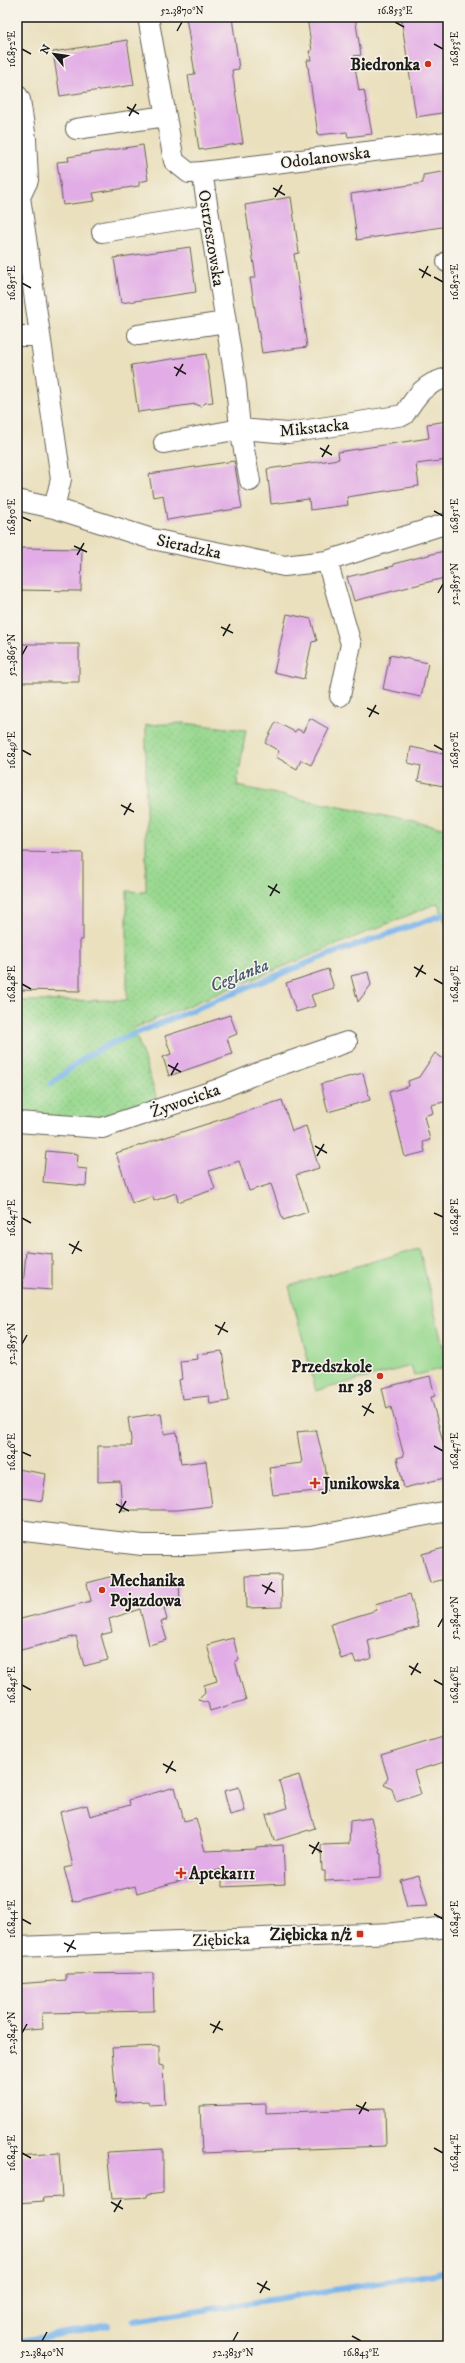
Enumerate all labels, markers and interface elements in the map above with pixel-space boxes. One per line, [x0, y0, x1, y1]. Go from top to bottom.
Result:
text: 52.3870°N [160, 5, 204, 17]
text: 16.853°E [377, 5, 413, 17]
text: 16.852°E [6, 31, 18, 67]
text: 16.853°E [449, 31, 461, 67]
north arrow [34, 34, 74, 74]
text: N [38, 42, 54, 57]
place label: Biedronka [350, 54, 421, 76]
marker: Biedronka [423, 59, 433, 69]
street label: Odolanowska [279, 141, 372, 174]
street label: Ostrzeszowska [193, 188, 230, 289]
text: 16.852°E [449, 264, 461, 300]
text: 16.851°E [6, 265, 18, 301]
street label: Mikstacka [278, 413, 351, 443]
text: 16.851°E [449, 498, 461, 534]
text: 16.850°E [6, 499, 18, 535]
street label: Sieradzka [155, 529, 224, 565]
text: 52.3855°N [449, 563, 461, 605]
text: 52.3865°N [6, 634, 18, 676]
text: 16.849°E [6, 731, 18, 769]
text: 16.850°E [449, 732, 461, 768]
water label: Ceglanka [207, 954, 272, 998]
text: 16.848°E [6, 965, 18, 1003]
text: 16.849°E [449, 965, 461, 1003]
street label: Żywocicka [148, 1079, 224, 1123]
text: 16.848°E [449, 1198, 461, 1236]
text: 16.847°E [6, 1199, 18, 1237]
text: 52.3855°N [6, 1323, 18, 1365]
place label: Przedszkole nr 38 [291, 1356, 372, 1398]
marker: Przedszkole nr 38 [375, 1371, 385, 1381]
text: 16.847°E [449, 1432, 461, 1470]
text: 16.846°E [6, 1433, 18, 1471]
place label: Junikowska [321, 1473, 400, 1495]
marker: Junikowska [310, 1478, 320, 1488]
place label: Mechanika Pojazdowa [110, 1570, 185, 1612]
marker: Mechanika Pojazdowa [97, 1585, 107, 1595]
text: 52.3840°N [449, 1596, 461, 1640]
text: 16.845°E [6, 1666, 18, 1704]
text: 16.846°E [449, 1666, 461, 1704]
place label: Apteka111 [188, 1863, 255, 1885]
marker: Apteka111 [176, 1868, 186, 1878]
text: 16.844°E [6, 1900, 18, 1938]
text: 16.845°E [449, 1900, 461, 1938]
place label: Ziębicka n/ż [270, 1924, 353, 1946]
street label: Ziębicka [192, 1928, 251, 1952]
marker: Ziębicka n/ż [355, 1929, 365, 1939]
text: 52.3845°N [6, 2011, 18, 2055]
text: 16.844°E [449, 2134, 461, 2172]
text: 16.843°E [6, 2135, 18, 2171]
text: 52.3840°N [20, 2347, 64, 2359]
text: 52.3835°N [212, 2347, 254, 2359]
text: 16.843°E [343, 2347, 379, 2359]

